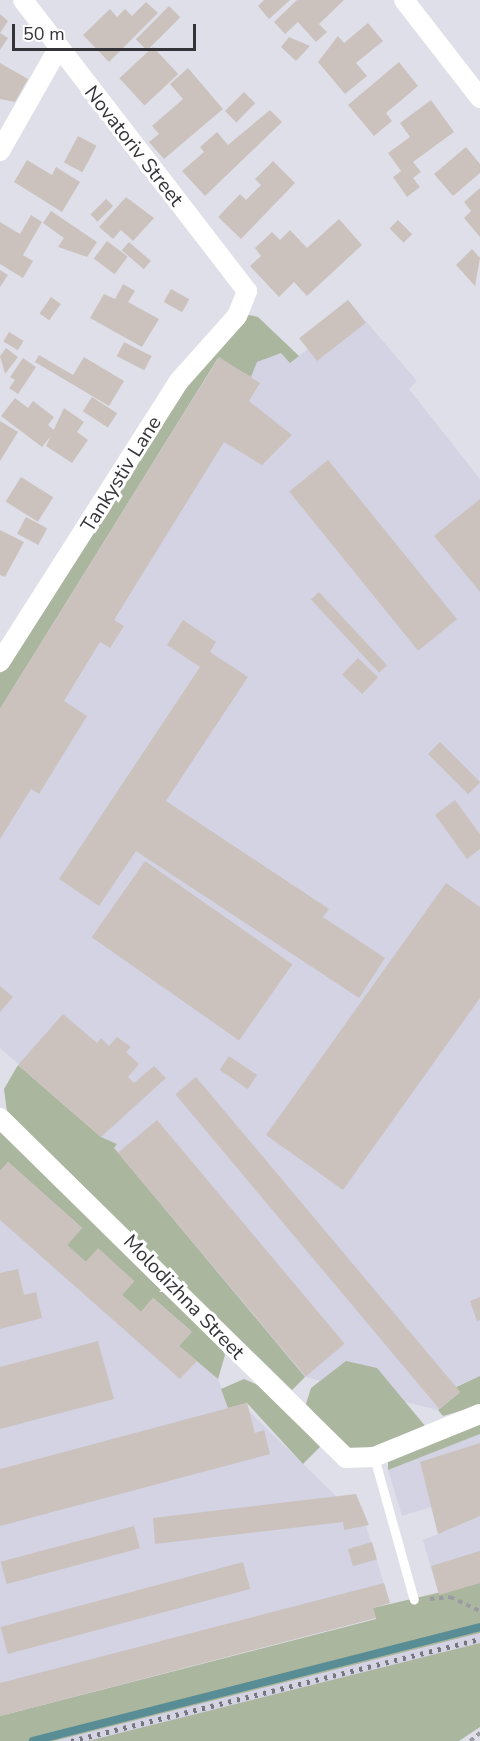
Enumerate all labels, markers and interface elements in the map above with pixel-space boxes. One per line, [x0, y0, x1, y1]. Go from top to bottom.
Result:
scale bar [15, 12, 200, 50]
text: 50 m [23, 22, 65, 46]
street label: Novatoriv Street [80, 81, 188, 211]
street label: Tankystiv Lane [76, 412, 166, 536]
street label: Molodizhna Street [118, 1230, 250, 1364]

